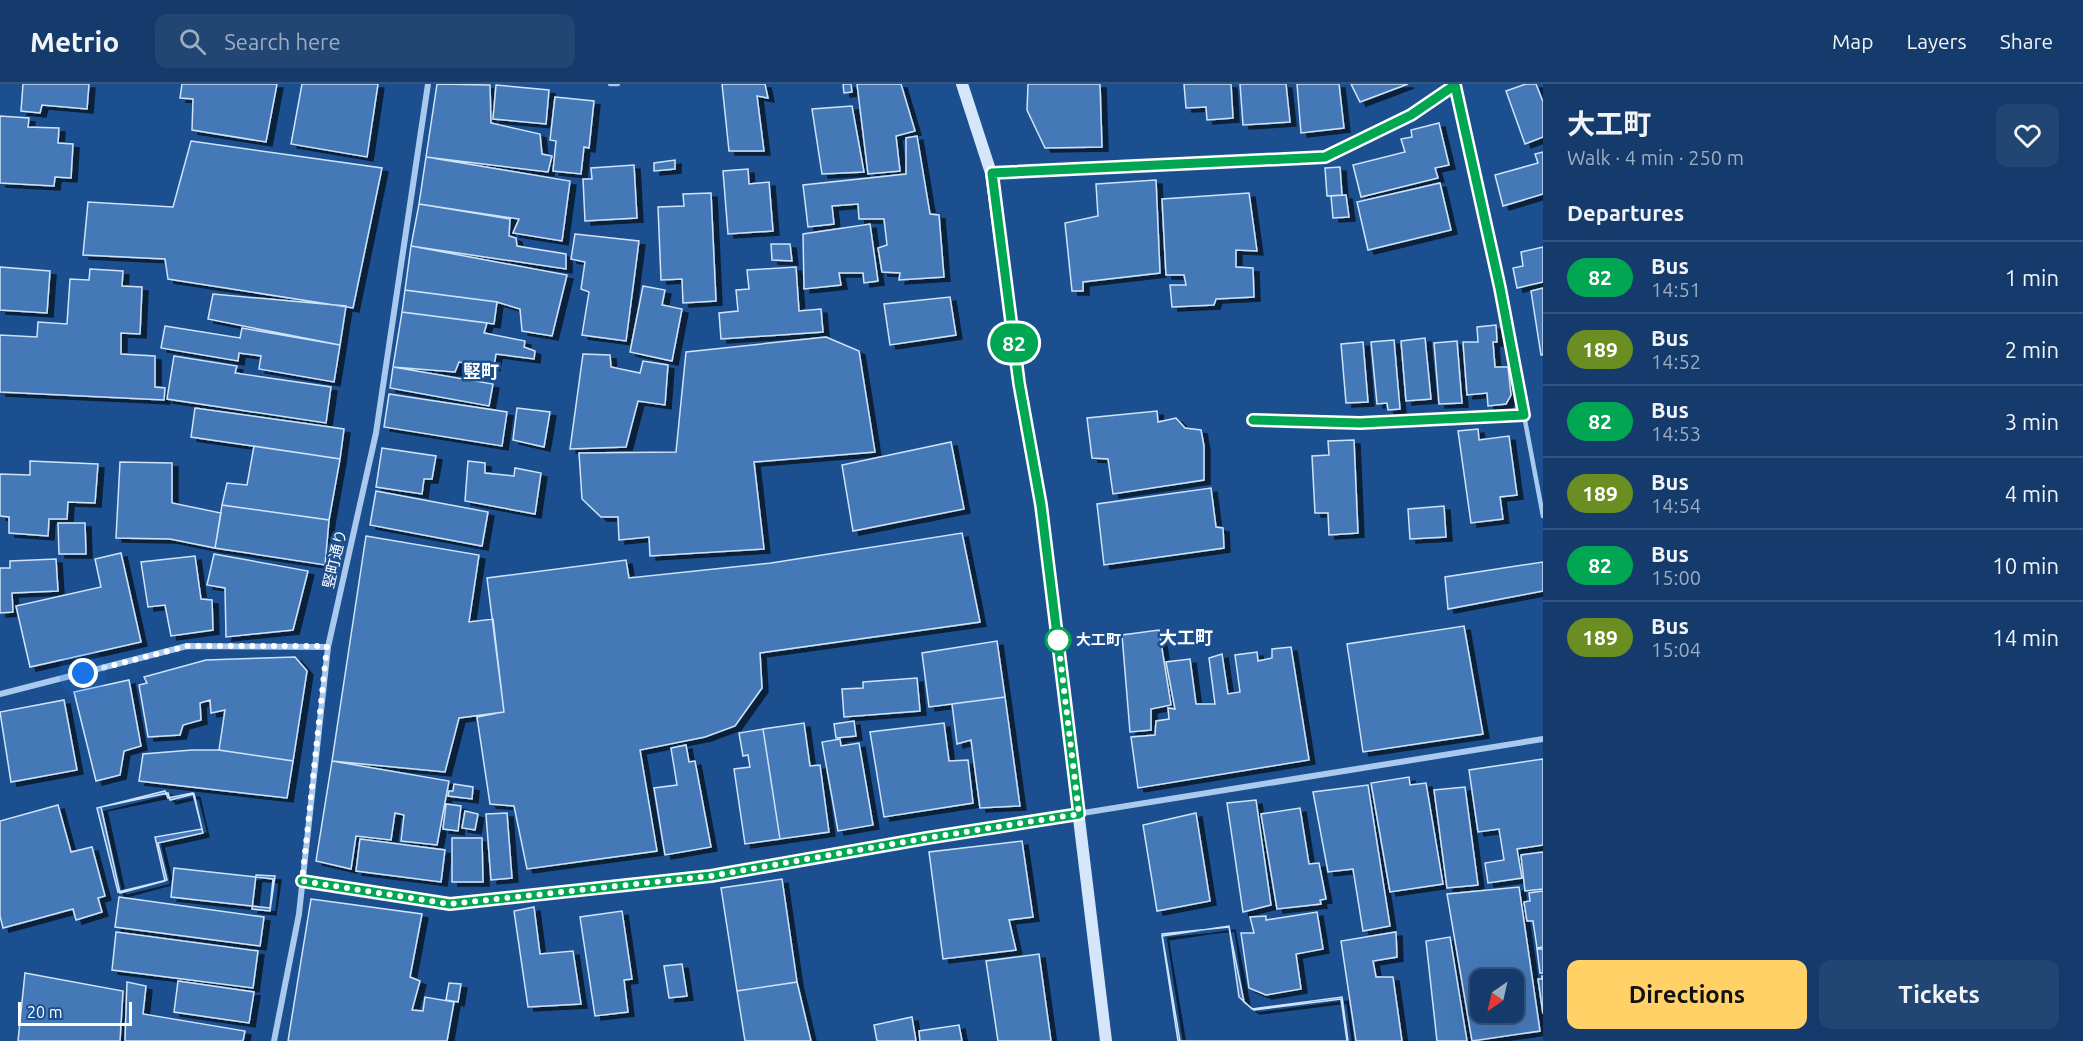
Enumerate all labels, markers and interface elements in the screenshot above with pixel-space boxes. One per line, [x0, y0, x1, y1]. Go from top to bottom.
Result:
search box [155, 14, 575, 68]
icon: search [176, 25, 209, 58]
text: Metrio [30, 26, 119, 57]
text: Search here [224, 29, 341, 54]
text: Map [1832, 29, 1873, 53]
text: Layers [1906, 29, 1967, 53]
text: Share [2000, 29, 2053, 53]
button: heart [1996, 104, 2059, 167]
text: 大工町 [1567, 108, 1651, 139]
text: Walk · 4 min · 250 m [1567, 146, 1744, 169]
text: Departures [1567, 200, 1684, 225]
text: Bus [1651, 253, 1689, 278]
text: 82 [1588, 265, 1612, 289]
text: 1 min [2005, 265, 2059, 290]
text: 14:51 [1651, 278, 1701, 301]
line badge: 82 [987, 324, 1041, 362]
text: Bus [1651, 325, 1689, 350]
text: 82 [1002, 331, 1026, 355]
text: 189 [1582, 337, 1618, 361]
text: 2 min [2005, 337, 2059, 362]
text: 14:52 [1651, 350, 1701, 373]
district label: 竪町 [463, 361, 499, 381]
text: Bus [1651, 397, 1689, 422]
text: 82 [1588, 409, 1612, 433]
text: 3 min [2005, 409, 2059, 434]
text: 14:53 [1651, 422, 1701, 445]
text: Bus [1651, 469, 1689, 494]
text: 189 [1582, 481, 1618, 505]
text: 4 min [2005, 481, 2059, 506]
text: 14:54 [1651, 494, 1701, 517]
street label: 竪町通り [319, 528, 350, 590]
text: Bus [1651, 541, 1689, 566]
text: 82 [1588, 553, 1612, 577]
text: 10 min [1992, 553, 2059, 578]
text: 15:00 [1651, 566, 1701, 589]
text: Bus [1651, 613, 1689, 638]
text: 189 [1582, 625, 1618, 649]
text: 14 min [1992, 625, 2059, 650]
marker: 大工町 [1045, 627, 1071, 653]
district label: 大工町 [1159, 627, 1213, 647]
place label: 大工町 [1076, 631, 1121, 648]
text: 15:04 [1651, 638, 1701, 661]
your location [68, 658, 98, 688]
button: Directions [1567, 960, 1807, 1029]
button: Tickets [1819, 960, 2059, 1029]
north arrow [1470, 969, 1524, 1023]
map controls [1470, 969, 1524, 1023]
scale bar [18, 999, 132, 1026]
text: 20 m [27, 1003, 63, 1021]

